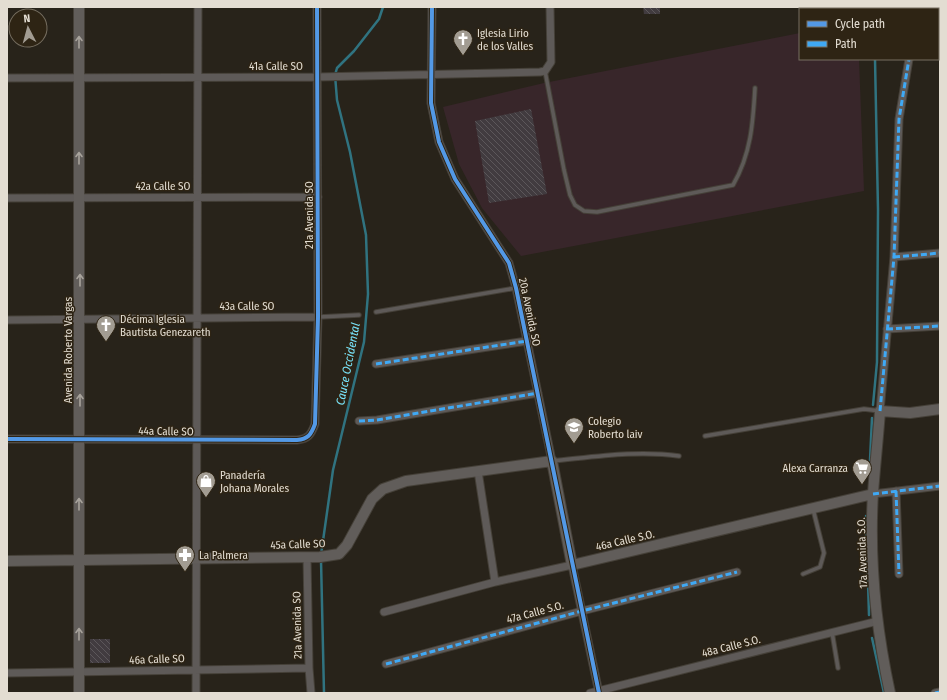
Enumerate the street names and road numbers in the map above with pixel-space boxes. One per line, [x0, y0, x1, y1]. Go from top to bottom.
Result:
street label: 41a Calle SO [249, 60, 303, 73]
street label: 42a Calle SO [136, 180, 190, 193]
street label: 21a Avenida SO [303, 181, 316, 249]
street label: 20a Avenida SO [516, 277, 543, 347]
street label: Avenida Roberto Vargas [62, 297, 75, 403]
street label: 43a Calle SO [220, 300, 275, 313]
street label: 44a Calle SO [138, 425, 194, 438]
street label: 17a Avenida S.O. [855, 517, 870, 589]
street label: 46a Calle S.O. [594, 527, 656, 554]
street label: 45a Calle SO [270, 537, 326, 552]
street label: 21a Avenida SO [290, 591, 305, 659]
street label: 47a Calle S.O. [505, 599, 565, 626]
street label: 48a Calle S.O. [700, 633, 762, 660]
street label: 46a Calle SO [129, 652, 185, 667]

